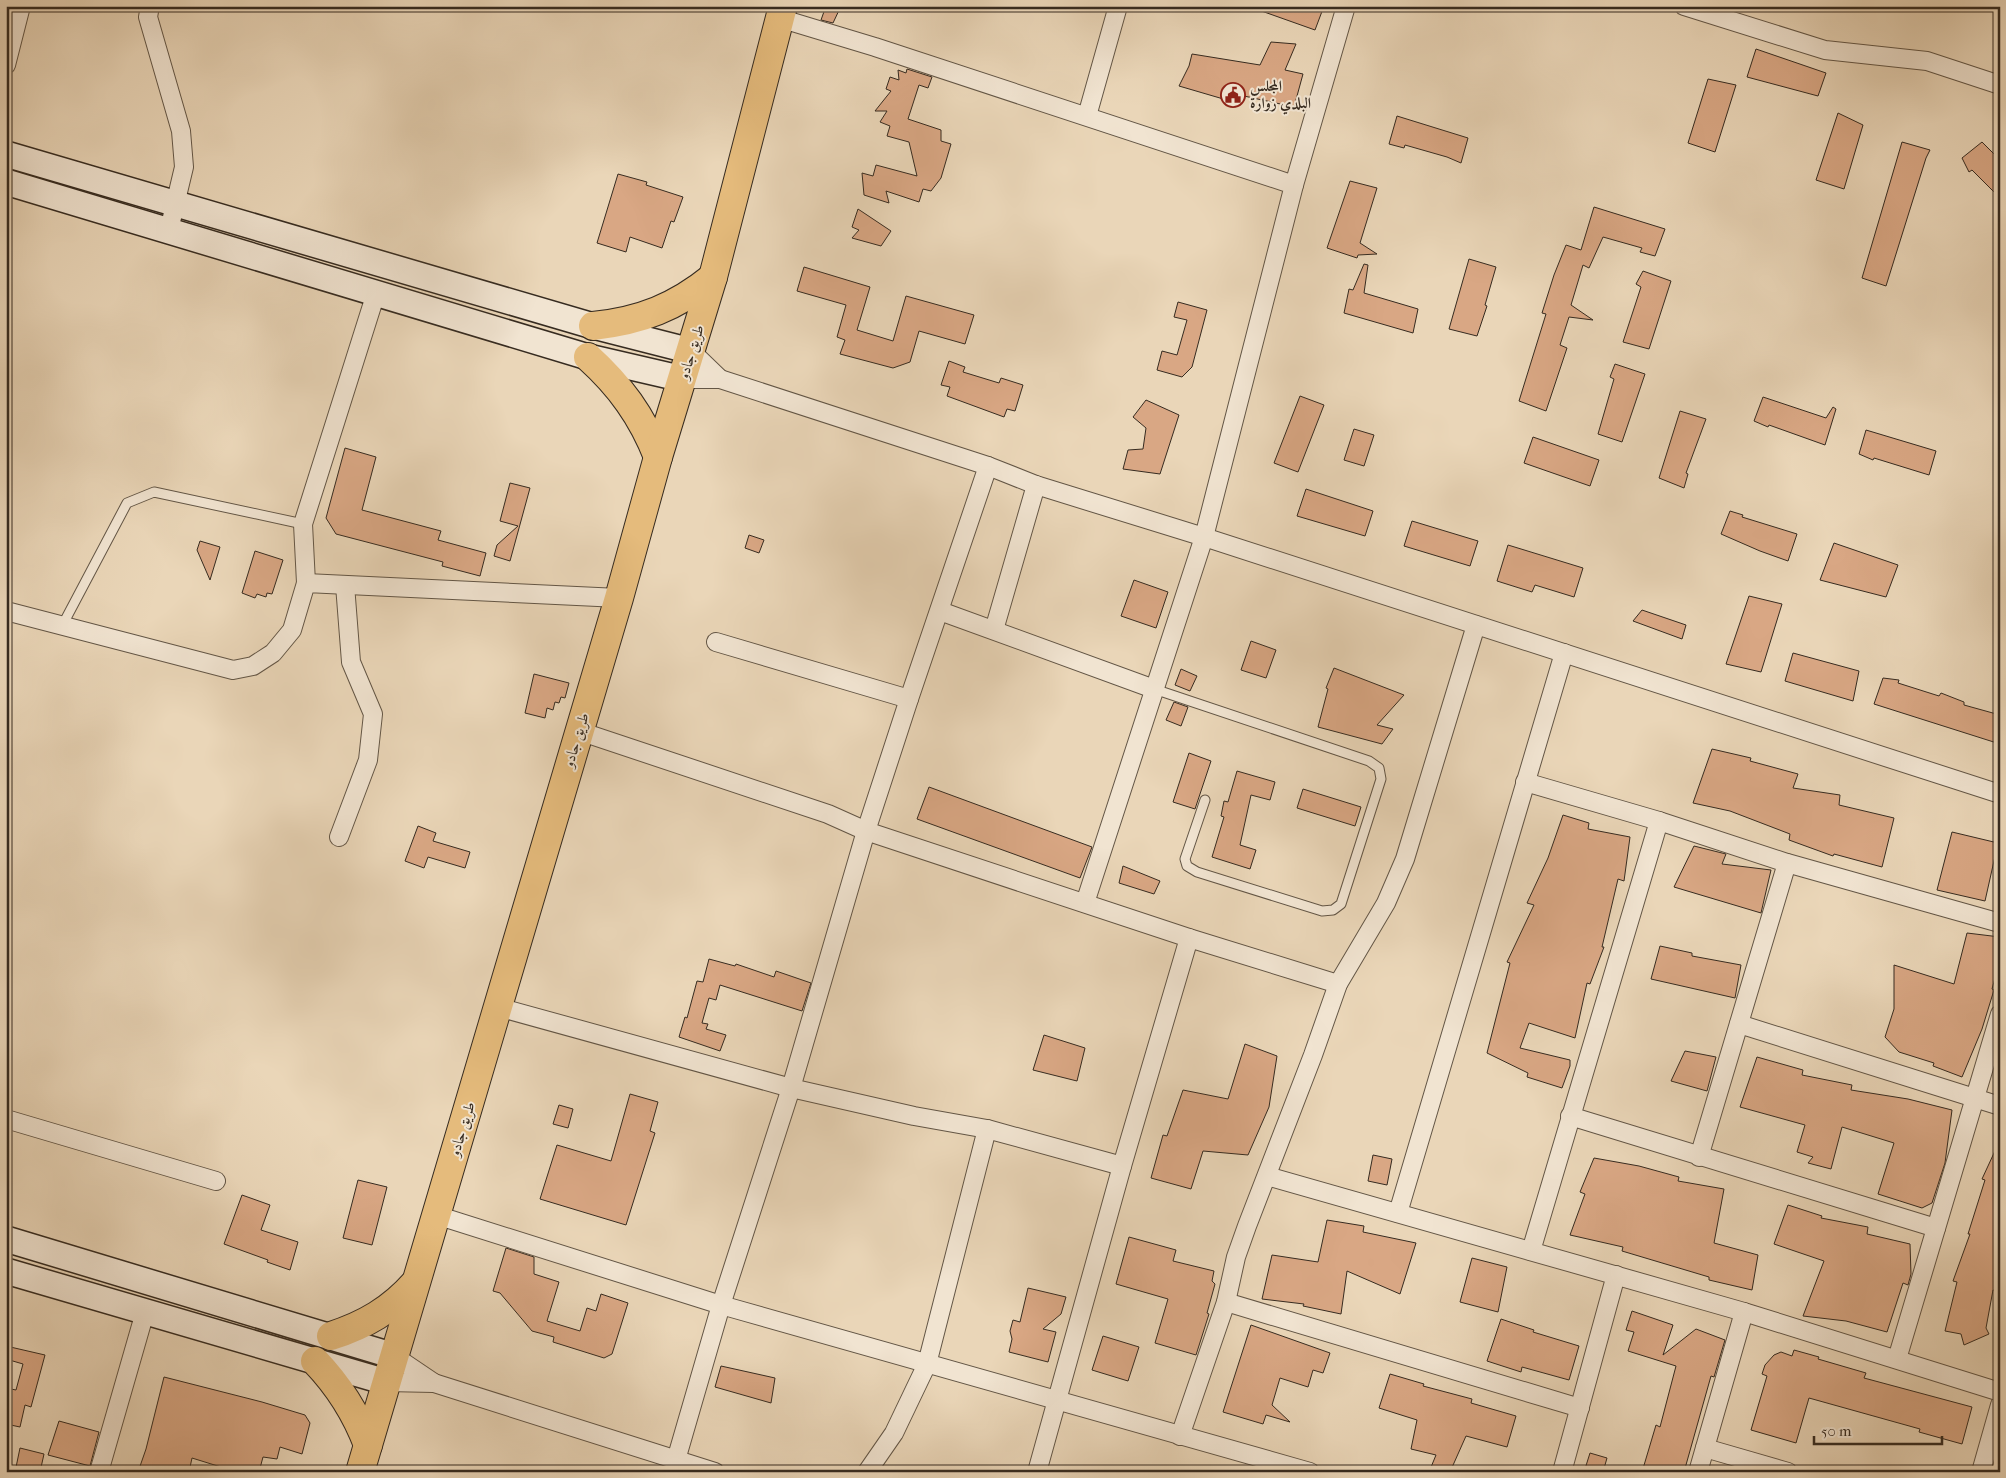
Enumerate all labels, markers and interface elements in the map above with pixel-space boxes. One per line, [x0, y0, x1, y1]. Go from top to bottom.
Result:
place label: المجلس البلدي زوارة [1250, 77, 1311, 115]
public building icon: المجلس البلدي زوارة [1220, 82, 1246, 108]
street label: طريق جادو [674, 323, 709, 384]
street label: طريق جادو [559, 711, 594, 772]
street label: طريق جادو [445, 1100, 480, 1161]
scale bar [1814, 1413, 1941, 1445]
text: 50 m [1821, 1422, 1852, 1440]

